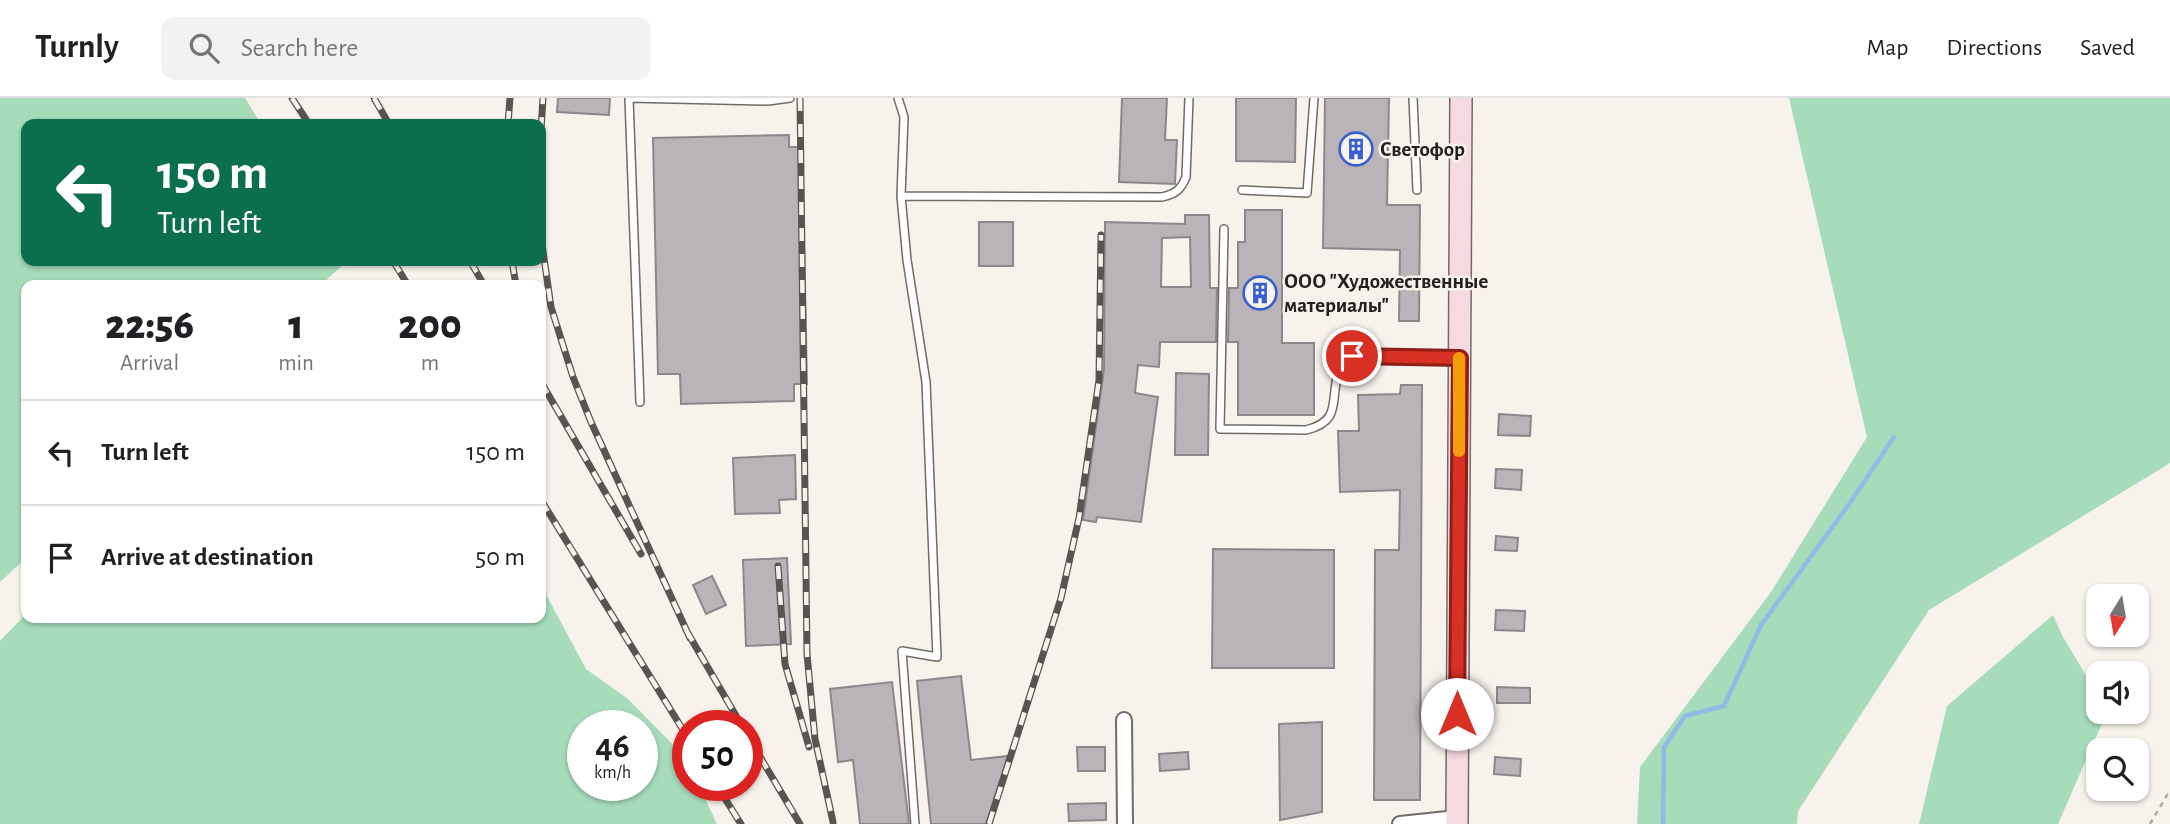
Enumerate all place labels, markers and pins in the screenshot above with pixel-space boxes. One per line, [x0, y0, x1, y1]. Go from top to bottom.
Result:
building icon: Светофор [1337, 130, 1375, 168]
place label: Светофор [1380, 139, 1465, 160]
place label: ООО "Художественные материалы" [1284, 271, 1488, 316]
building icon: ООО "Художественные материалы" [1241, 274, 1279, 312]
pin [1322, 326, 1382, 386]

